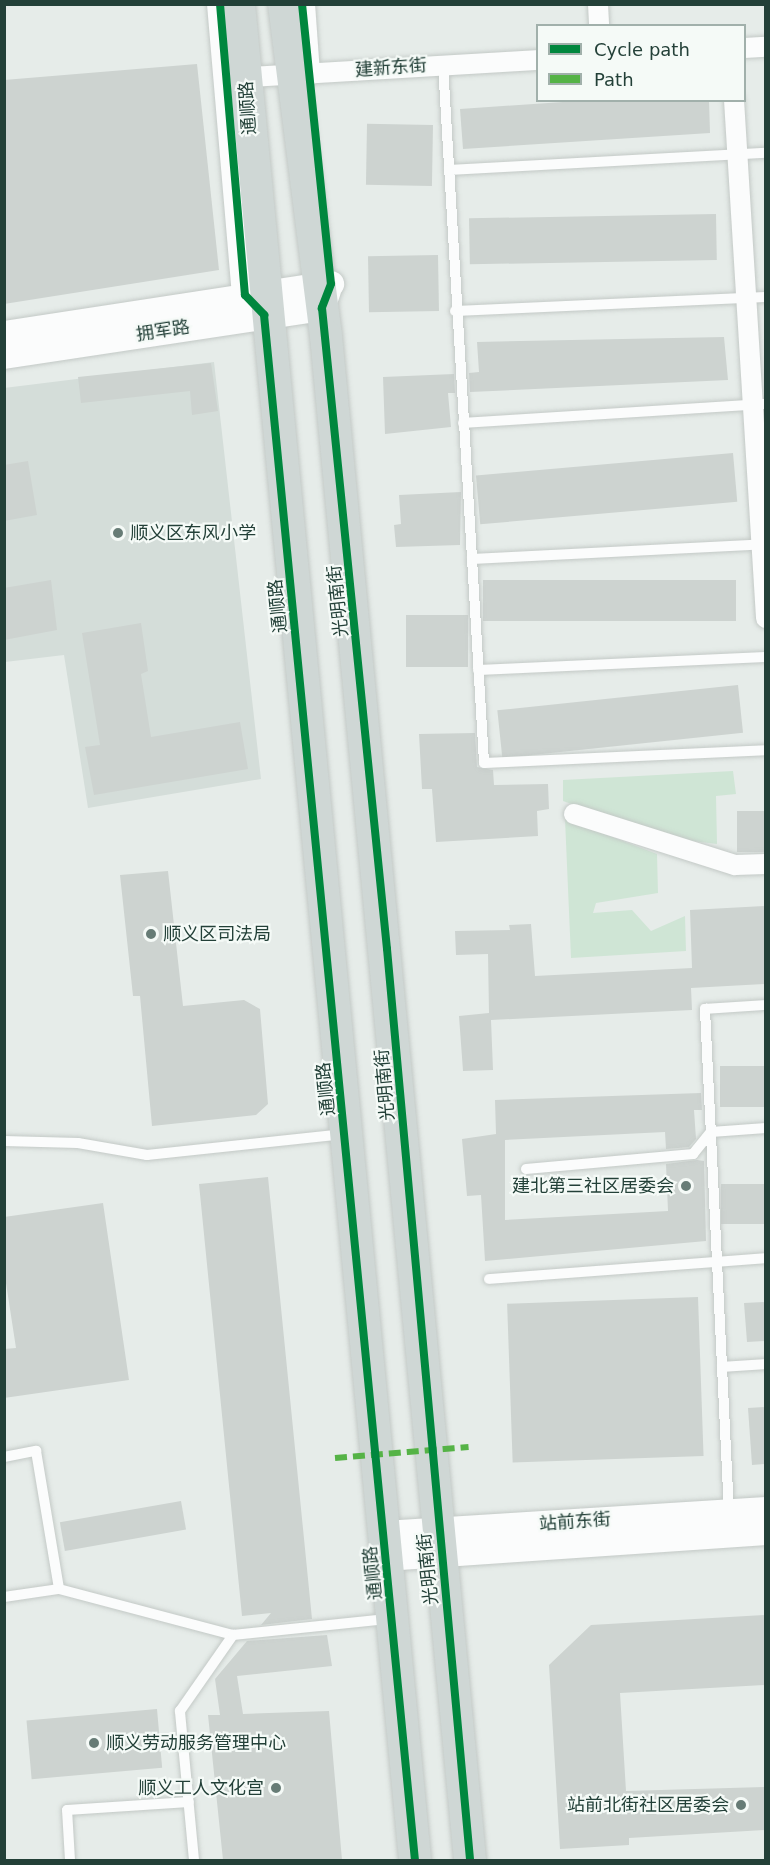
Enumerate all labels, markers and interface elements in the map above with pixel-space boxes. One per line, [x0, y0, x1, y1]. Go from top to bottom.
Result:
legend [536, 24, 746, 102]
text: Cycle path [594, 39, 690, 60]
street label: 建新东街 [354, 55, 428, 81]
text: Path [594, 69, 634, 90]
street label: 通顺路 [235, 80, 261, 136]
street label: 拥军路 [135, 316, 191, 346]
place label: 顺义区东风小学 [130, 522, 256, 544]
marker: 顺义区东风小学 [111, 526, 125, 540]
street label: 光明南街 [323, 564, 353, 638]
street label: 通顺路 [264, 578, 292, 634]
place label: 顺义区司法局 [163, 923, 271, 945]
marker: 顺义区司法局 [144, 927, 158, 941]
street label: 光明南街 [371, 1048, 399, 1122]
street label: 通顺路 [312, 1061, 340, 1117]
place label: 建北第三社区居委会 [512, 1175, 674, 1197]
marker: 建北第三社区居委会 [679, 1179, 693, 1193]
street label: 站前东街 [538, 1509, 612, 1535]
street label: 光明南街 [413, 1532, 443, 1606]
street label: 通顺路 [359, 1545, 387, 1601]
place label: 顺义劳动服务管理中心 [106, 1732, 286, 1754]
marker: 顺义劳动服务管理中心 [87, 1736, 101, 1750]
place label: 顺义工人文化宫 [138, 1777, 264, 1799]
marker: 顺义工人文化宫 [269, 1781, 283, 1795]
place label: 站前北街社区居委会 [567, 1794, 729, 1816]
marker: 站前北街社区居委会 [734, 1798, 748, 1812]

